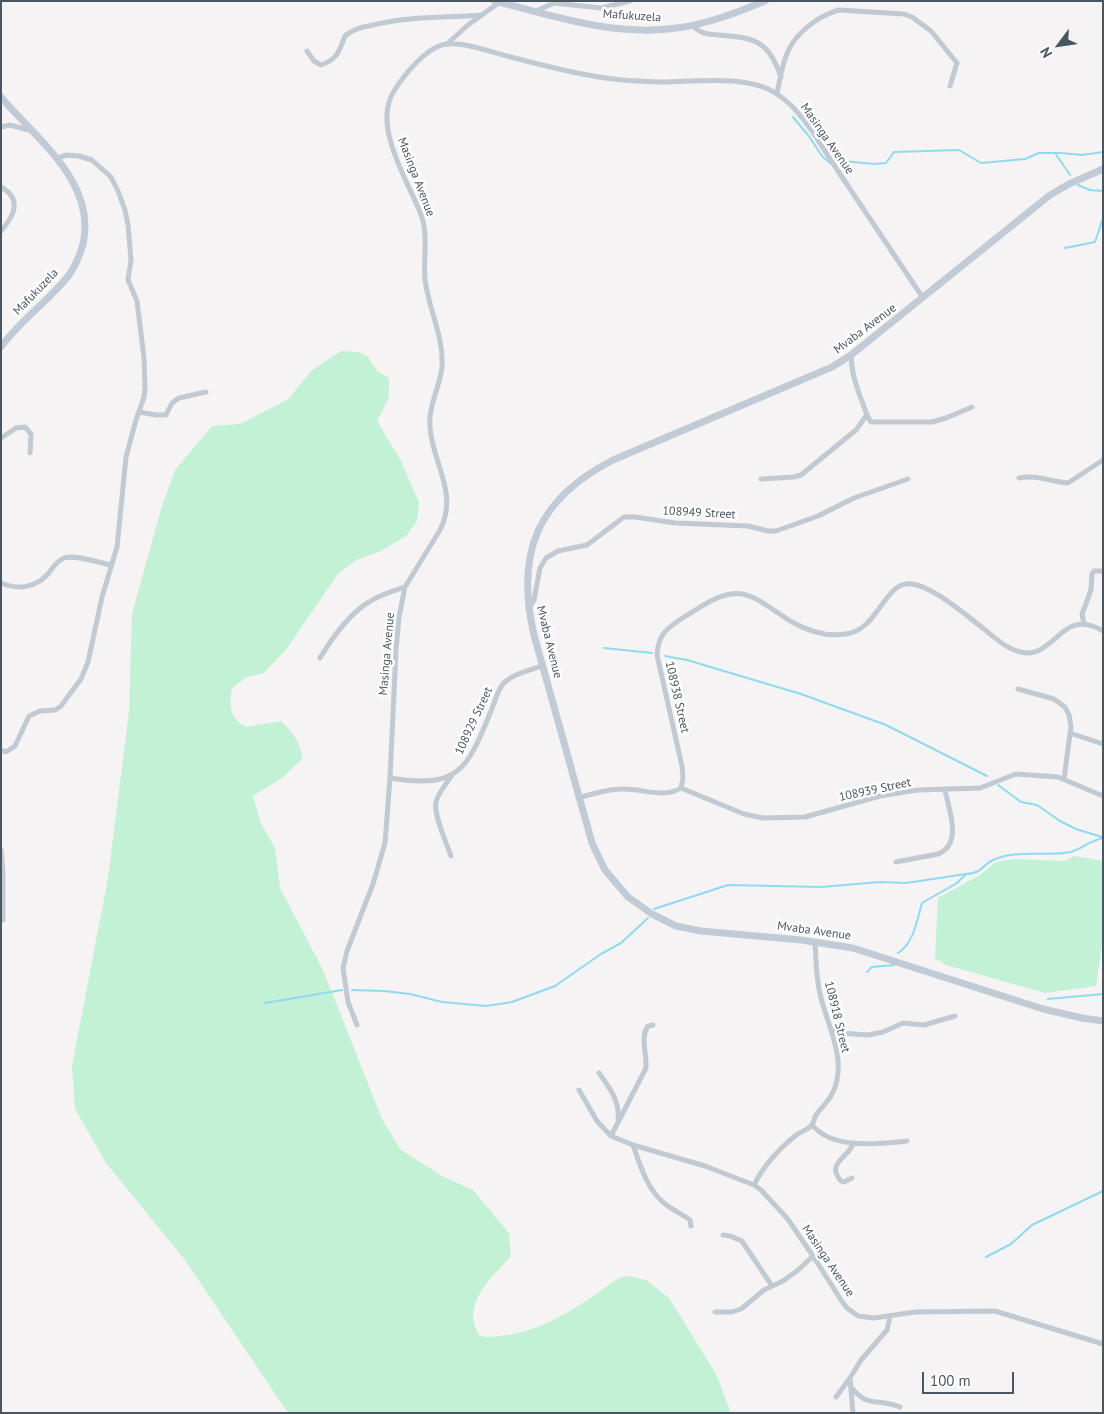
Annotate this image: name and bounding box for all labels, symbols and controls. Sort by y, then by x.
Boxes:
street label: Mafukuzela [602,7,662,25]
north arrow [1034,20,1084,70]
text: N [1036,44,1056,61]
street label: Masinga Avenue [797,101,857,177]
street label: Masinga Avenue [394,136,438,218]
street label: Mafukuzela [10,266,62,318]
street label: Mvaba Avenue [831,301,899,357]
street label: 108949 Street [662,504,736,522]
street label: Mvaba Avenue [533,604,565,680]
street label: Masinga Avenue [376,612,398,696]
street label: 108938 Street [662,660,692,734]
street label: 108929 Street [452,685,496,757]
street label: 108939 Street [838,775,912,805]
street label: Mvaba Avenue [776,919,852,943]
street label: 108918 Street [821,980,853,1054]
street label: Masinga Avenue [799,1222,857,1300]
scale bar [924,1362,1016,1394]
text: 100 m [930,1371,971,1390]

